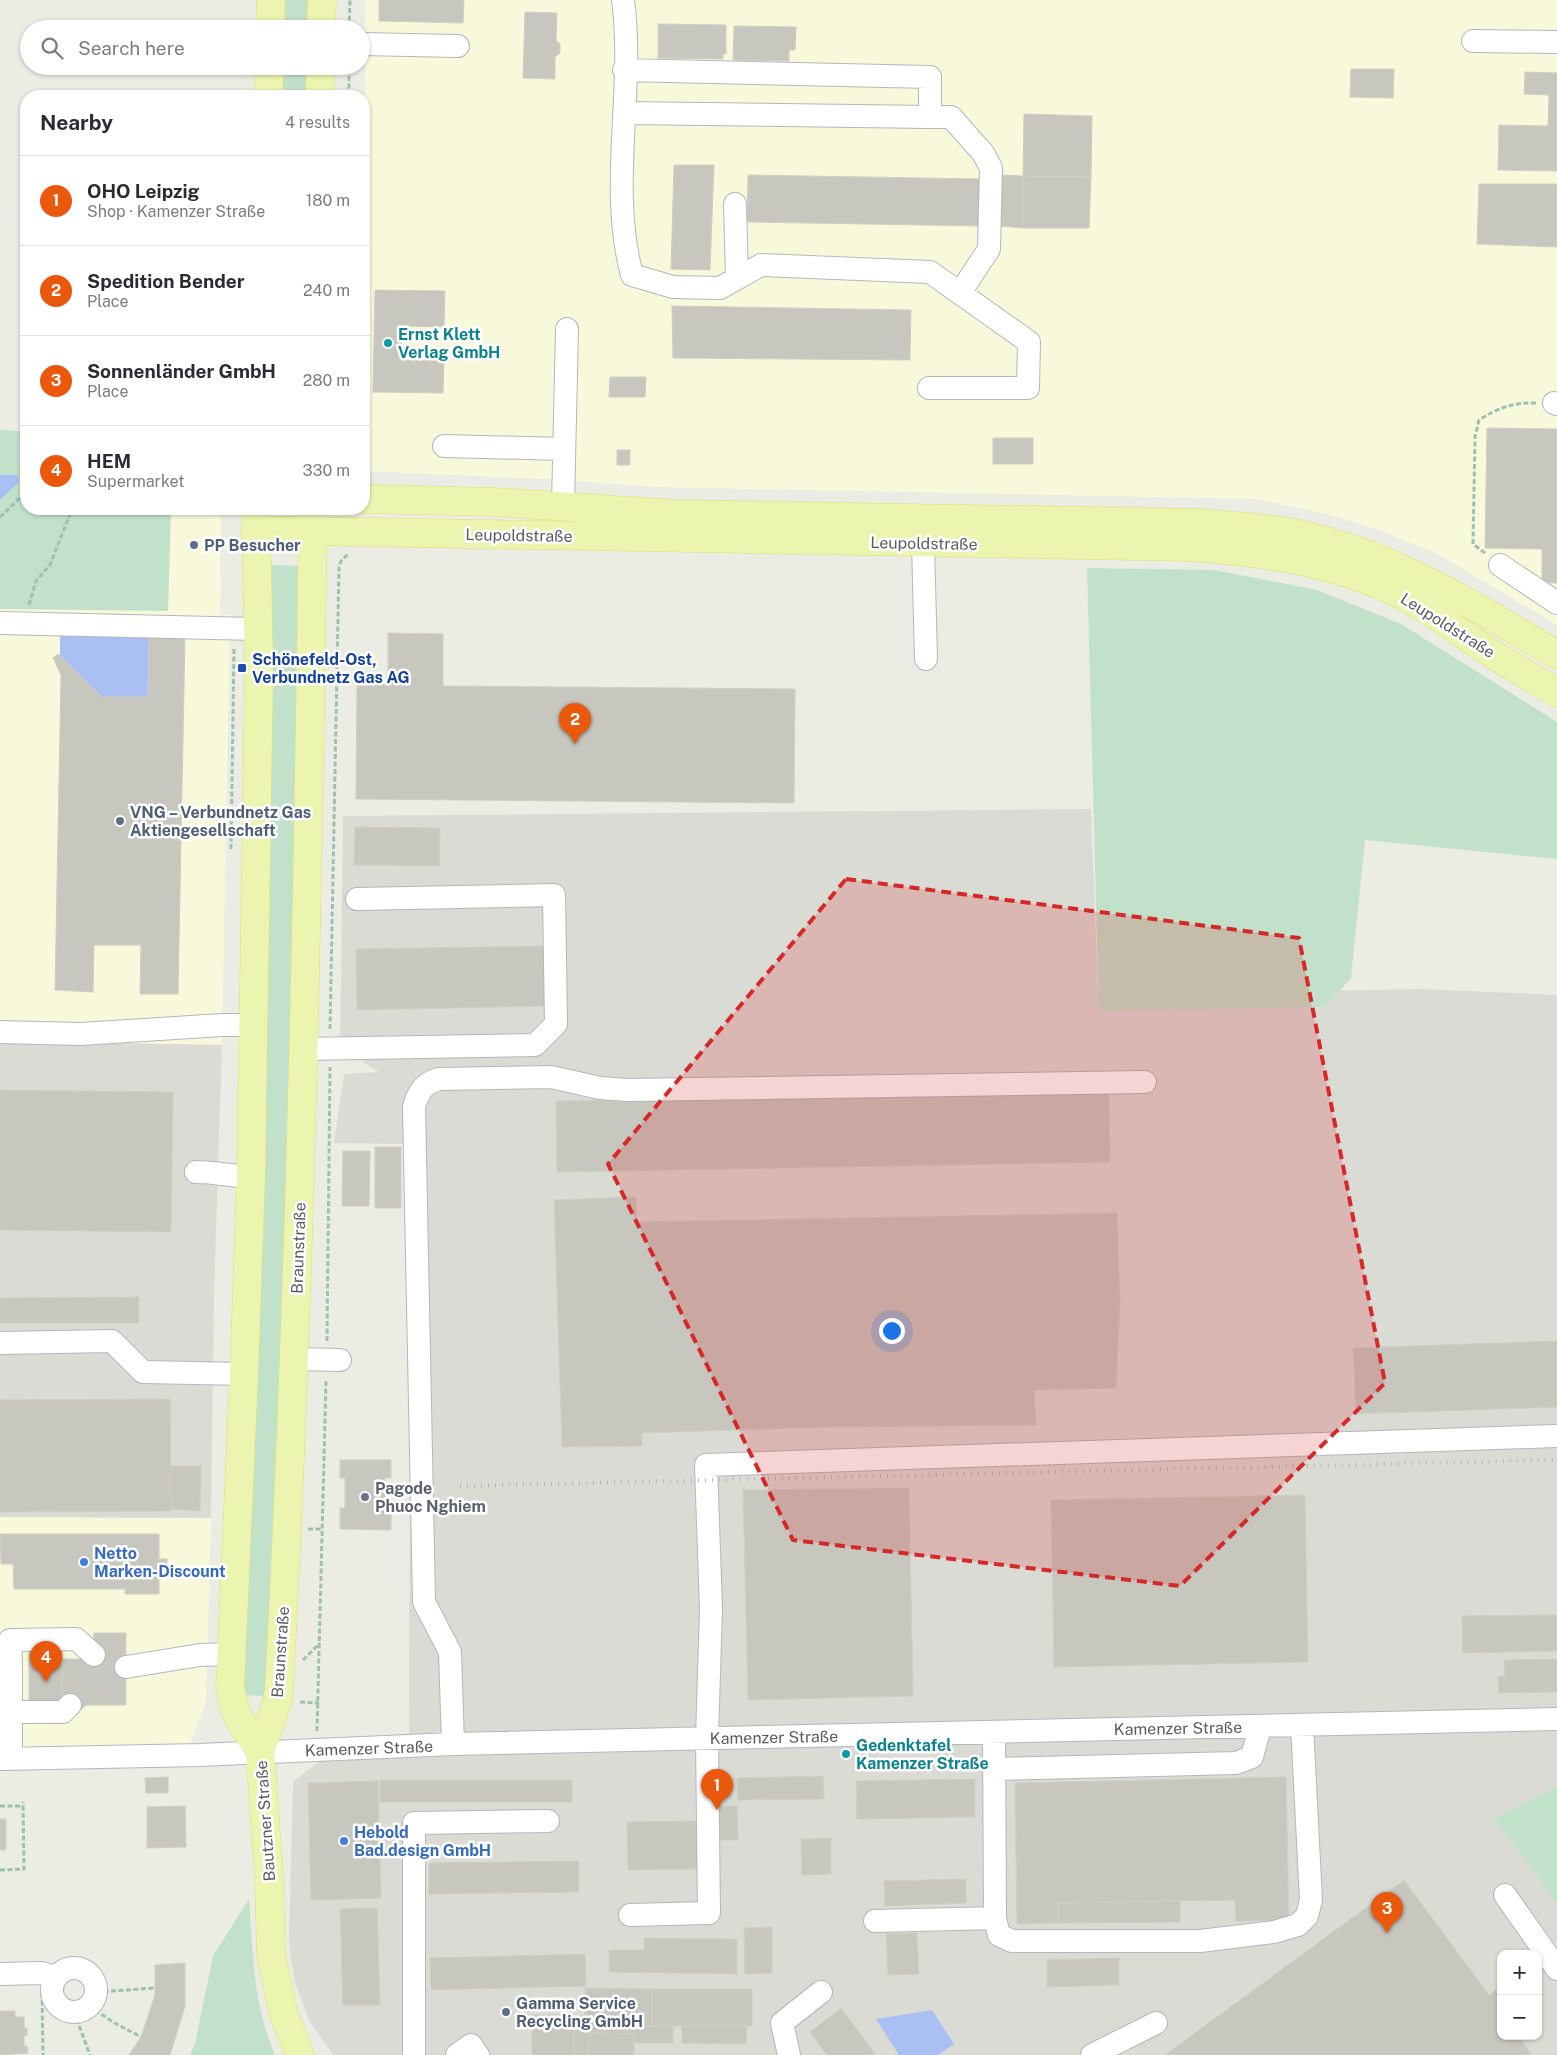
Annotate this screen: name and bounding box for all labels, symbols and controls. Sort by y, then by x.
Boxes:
search box [20,20,370,75]
icon: search [38,34,66,62]
text: Search here [78,37,185,59]
text: Nearby [40,110,113,135]
text: 4 results [285,113,350,132]
text: OHO Leipzig [87,180,199,202]
text: 1 [53,191,59,210]
text: 180 m [306,191,350,210]
text: Shop · Kamenzer Straße [87,202,265,221]
text: Spedition Bender [87,270,245,292]
text: 2 [51,281,61,300]
text: 240 m [303,281,350,300]
text: Place [87,292,129,311]
place label: Ernst Klett Verlag GmbH [398,325,500,362]
marker: Ernst Klett Verlag GmbH [382,337,394,349]
text: Sonnenländer GmbH [87,360,276,382]
text: 3 [51,371,61,390]
text: 280 m [303,371,350,390]
text: Place [87,382,129,401]
text: HEM [87,450,131,472]
text: 4 [51,461,61,480]
text: 330 m [303,461,350,480]
text: Supermarket [87,472,184,491]
street label: Leupoldstraße [465,525,573,546]
street label: Leupoldstraße [870,533,978,554]
place label: PP Besucher [204,536,301,555]
marker: PP Besucher [188,539,200,551]
street label: Leupoldstraße [1397,589,1498,662]
place label: Schönefeld-Ost, Verbundnetz Gas AG [252,650,410,687]
marker: Schönefeld-Ost, Verbundnetz Gas AG [236,662,248,674]
pin: 2 [559,703,591,744]
place label: VNG – Verbundnetz Gas Aktiengesellschaft [130,803,311,840]
marker: VNG – Verbundnetz Gas Aktiengesellschaft [114,815,126,827]
street label: Braunstraße [287,1202,310,1294]
your location [879,1318,905,1344]
place label: Pagode Phuoc Nghiem [375,1479,486,1516]
marker: Pagode Phuoc Nghiem [359,1491,371,1503]
place label: Netto Marken-Discount [94,1544,226,1581]
marker: Netto Marken-Discount [78,1556,90,1568]
street label: Braunstraße [268,1606,293,1698]
pin: 4 [30,1641,62,1682]
street label: Kamenzer Straße [1114,1718,1242,1739]
street label: Kamenzer Straße [710,1727,838,1748]
place label: Gedenktafel Kamenzer Straße [856,1736,989,1773]
street label: Kamenzer Straße [304,1737,434,1760]
marker: Gedenktafel Kamenzer Straße [840,1748,852,1760]
street label: Bautzner Straße [252,1760,279,1882]
pin: 1 [701,1769,733,1810]
place label: Hebold Bad.design GmbH [354,1823,491,1860]
marker: Hebold Bad.design GmbH [338,1835,350,1847]
pin: 3 [1371,1892,1403,1933]
map controls [1497,1950,1542,2040]
button: + [1497,1950,1542,1995]
place label: Gamma Service Recycling GmbH [516,1994,643,2031]
button: − [1497,1995,1542,2040]
marker: Gamma Service Recycling GmbH [500,2006,512,2018]

